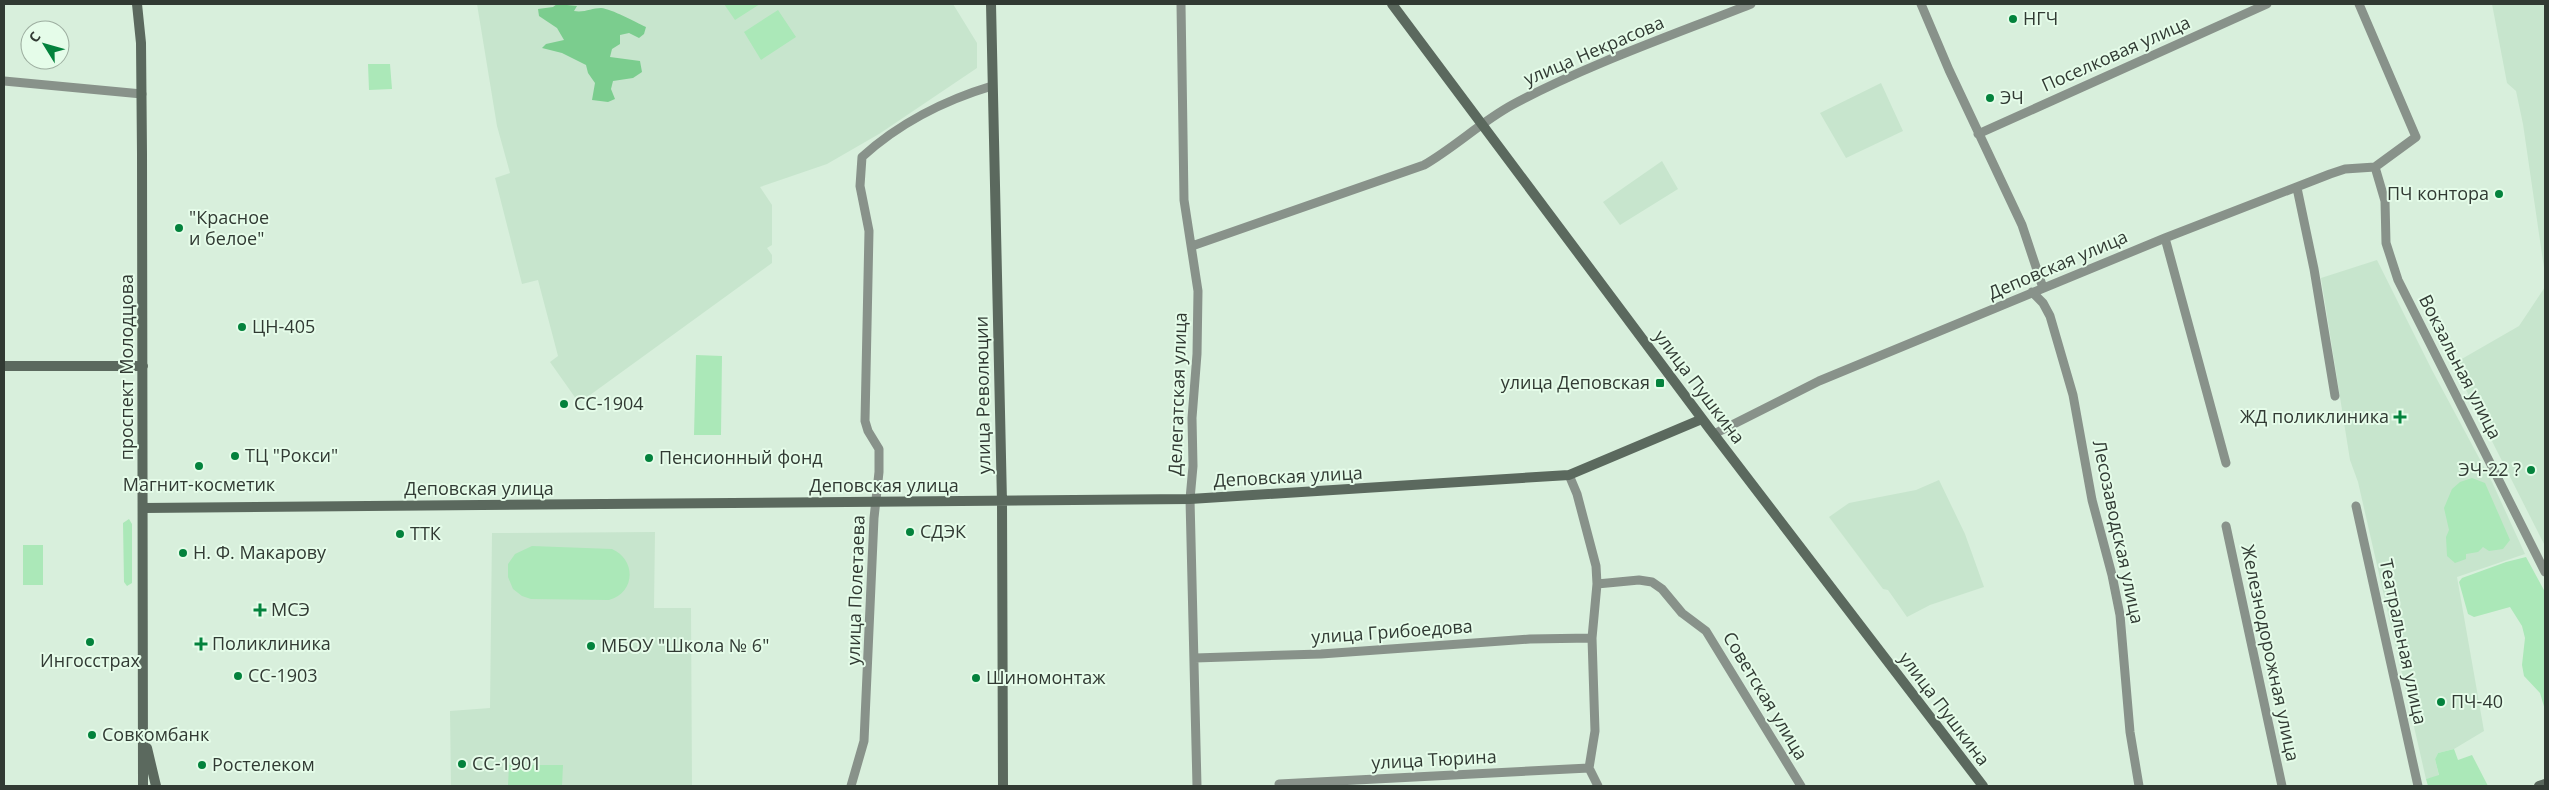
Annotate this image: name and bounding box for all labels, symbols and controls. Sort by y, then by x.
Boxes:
place label: НГЧ [2023,6,2058,30]
street label: улица Некрасова [1520,10,1667,90]
street label: Поселковая улица [2038,10,2194,97]
marker: НГЧ [2007,13,2019,25]
north arrow [20,20,70,70]
text: С [24,28,45,46]
place label: ЭЧ [2000,85,2024,109]
marker: ЭЧ [1984,92,1996,104]
place label: ПЧ контора [2387,181,2489,205]
marker: ПЧ контора [2493,188,2505,200]
place label: "Красное и белое" [189,205,269,250]
marker: "Красное и белое" [173,222,185,234]
street label: Деповская улица [1984,224,2131,304]
street label: проспект Молодцова [114,274,138,460]
street label: Вокзальная улица [2414,290,2508,443]
street label: Делегатская улица [1162,312,1192,476]
place label: ЦН-405 [252,314,315,338]
street label: улица Революции [969,316,995,474]
marker: ЦН-405 [236,321,248,333]
street label: улица Пушкина [1649,324,1751,448]
place label: улица Деповская [1501,370,1650,394]
marker: улица Деповская [1654,377,1666,389]
place label: СС-1904 [574,391,644,415]
marker: СС-1904 [558,398,570,410]
place label: ЖД поликлиника [2240,404,2389,428]
marker: ЖД поликлиника [2393,410,2407,424]
street label: Лесозаводская улица [2088,438,2150,626]
place label: ТЦ "Рокси" [245,443,338,467]
place label: Пенсионный фонд [659,445,823,469]
marker: ТЦ "Рокси" [229,450,241,462]
marker: Пенсионный фонд [643,452,655,464]
place label: ЭЧ-22 ? [2458,457,2521,481]
marker: Магнит-косметик [193,460,205,472]
street label: Деповская улица [1213,460,1363,492]
marker: ЭЧ-22 ? [2525,464,2537,476]
place label: Магнит-косметик [123,472,276,496]
street label: Деповская улица [809,473,959,497]
street label: Деповская улица [404,476,554,500]
street label: улица Полетаева [840,515,870,665]
place label: СДЭК [920,519,966,543]
place label: ТТК [410,521,441,545]
marker: СДЭК [904,526,916,538]
marker: ТТК [394,528,406,540]
place label: Н. Ф. Макарову [193,540,327,564]
street label: Железнодорожная улица [2236,542,2306,763]
marker: Н. Ф. Макарову [177,547,189,559]
street label: Театральная улица [2375,557,2433,727]
place label: МСЭ [271,597,310,621]
marker: МСЭ [253,603,267,617]
street label: улица Грибоедова [1310,613,1473,649]
street label: Советская улица [1718,627,1814,764]
place label: Поликлиника [212,631,331,655]
place label: МБОУ "Школа № 6" [601,633,769,657]
marker: Ингосстрах [84,636,96,648]
marker: Поликлиника [194,637,208,651]
marker: МБОУ "Школа № 6" [585,640,597,652]
street label: улица Пушкина [1894,646,1996,770]
place label: Ингосстрах [40,648,140,672]
place label: СС-1903 [248,663,318,687]
place label: Шиномонтаж [986,665,1106,689]
marker: СС-1903 [232,670,244,682]
marker: Шиномонтаж [970,672,982,684]
place label: ПЧ-40 [2451,689,2503,713]
marker: ПЧ-40 [2435,696,2447,708]
place label: Совкомбанк [102,722,210,746]
marker: Совкомбанк [86,729,98,741]
street label: улица Тюрина [1371,744,1497,774]
place label: СС-1901 [472,751,542,775]
place label: Ростелеком [212,752,315,776]
marker: СС-1901 [456,758,468,770]
marker: Ростелеком [196,759,208,771]

